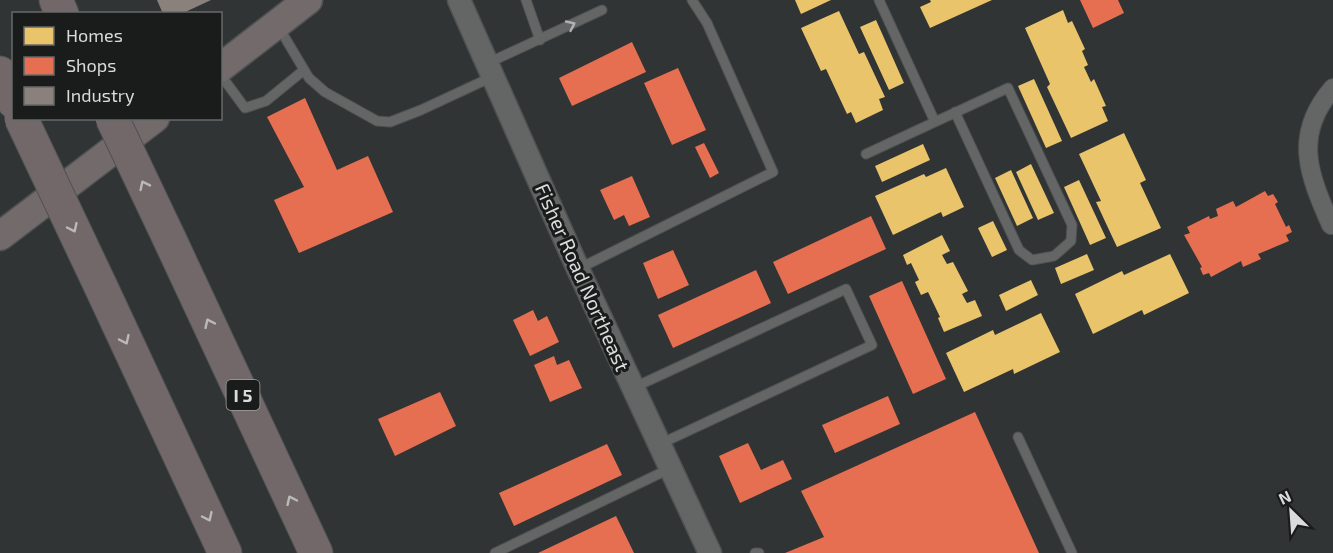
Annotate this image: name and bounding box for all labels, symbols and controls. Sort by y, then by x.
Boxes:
legend [12,12,222,120]
one-way arrow [564,20,575,32]
text: Homes [66,24,123,46]
text: Shops [66,54,116,76]
text: Industry [66,84,135,106]
street label: Fisher Road Northeast [531,179,635,375]
one-way arrow [140,181,152,192]
one-way arrow [66,222,78,233]
one-way arrow [204,319,216,330]
one-way arrow [118,334,130,345]
road number: I 5 [226,380,260,410]
north arrow [1261,481,1321,541]
text: N [1275,486,1294,508]
one-way arrow [287,495,299,506]
one-way arrow [201,511,213,522]

